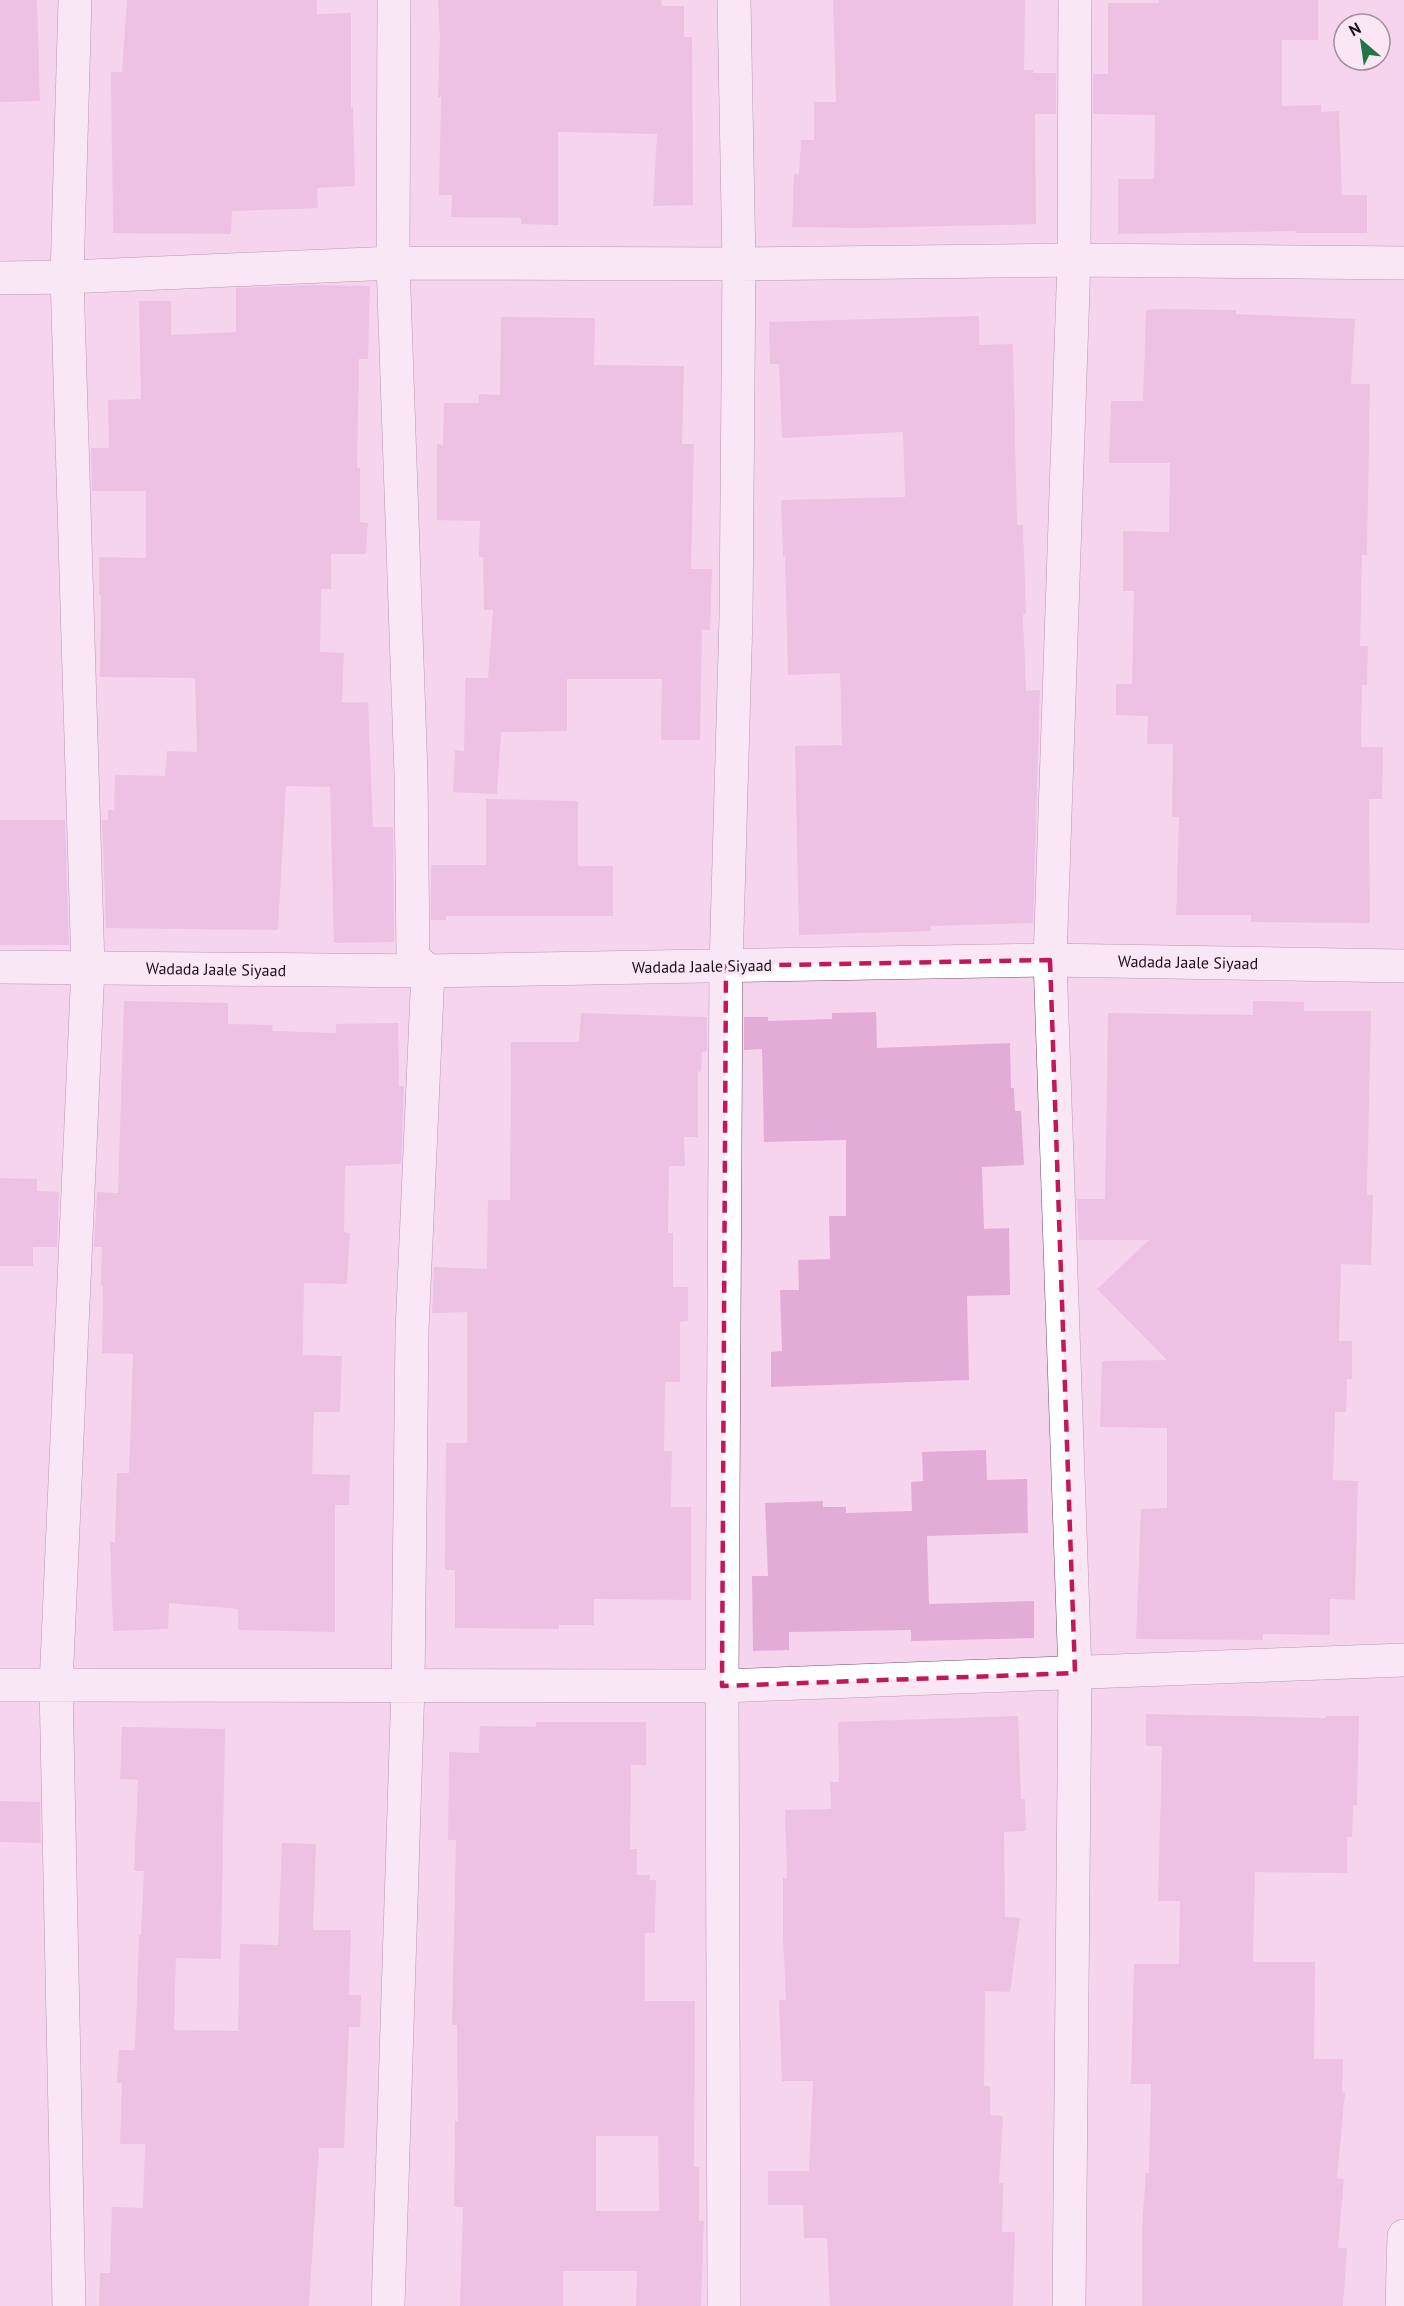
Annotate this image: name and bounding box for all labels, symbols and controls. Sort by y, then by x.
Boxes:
north arrow [1332,12,1392,72]
text: N [1345,18,1364,40]
street label: Wadada Jaale Siyaad [1118,951,1258,973]
street label: Wadada Jaale Siyaad [632,955,772,977]
street label: Wadada Jaale Siyaad [146,958,286,980]

